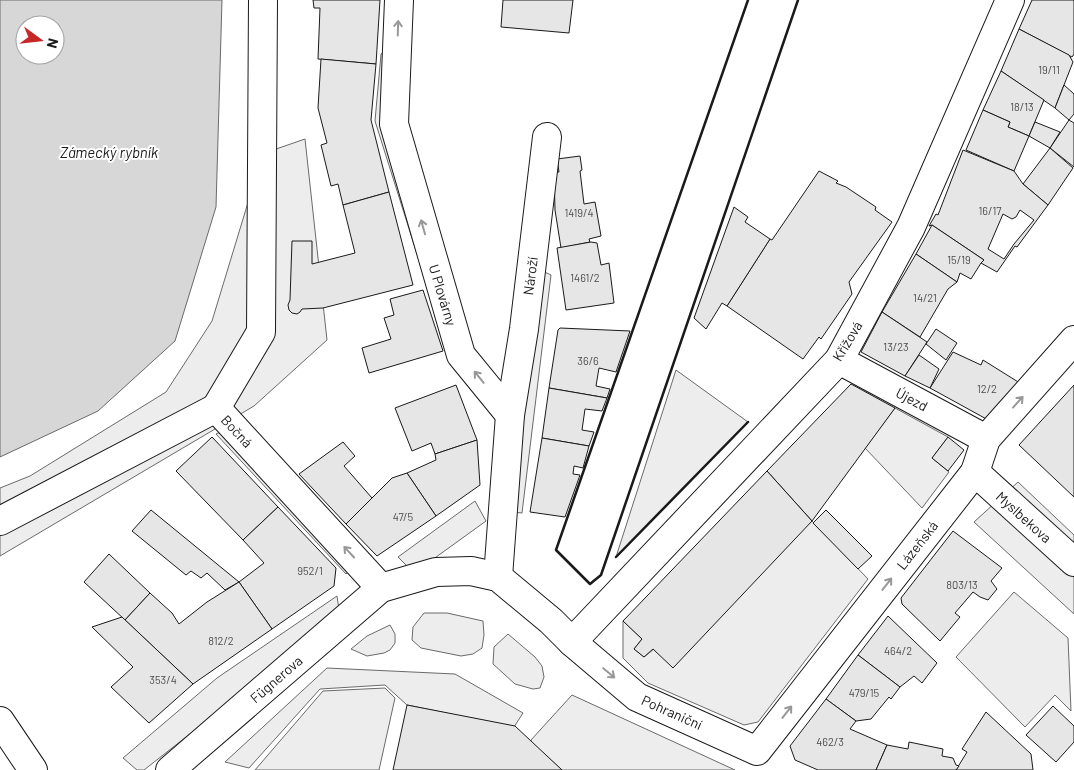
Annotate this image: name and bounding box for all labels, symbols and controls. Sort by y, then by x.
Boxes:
north arrow [15,15,65,65]
one-way arrow [393,20,402,36]
text: N [44,37,62,50]
house number: 19/11 [1038,63,1060,76]
house number: 18/13 [1010,100,1034,113]
water label: Zámecký rybník [60,143,159,161]
house number: 16/17 [979,204,1001,217]
house number: 1419/4 [565,206,593,219]
one-way arrow [418,219,427,235]
house number: 15/19 [947,253,971,266]
street label: Nároží [519,256,541,296]
street label: U Plovárny [426,262,461,328]
house number: 1461/2 [570,271,600,284]
house number: 14/21 [913,291,937,304]
street label: Křížová [828,318,866,364]
house number: 13/23 [883,340,909,353]
house number: 36/6 [577,354,599,367]
one-way arrow [473,371,484,384]
house number: 12/2 [977,382,997,395]
street label: Újezd [893,384,931,414]
one-way arrow [1012,396,1024,409]
street label: Bočná [218,411,256,451]
street label: Myslbekova [993,488,1055,546]
house number: 47/5 [393,510,414,523]
street label: Lázeňská [893,517,941,573]
one-way arrow [343,546,354,559]
house number: 952/1 [297,564,323,577]
one-way arrow [881,578,892,591]
house number: 803/13 [946,578,978,591]
house number: 812/2 [208,634,234,647]
house number: 464/2 [884,644,912,657]
street label: Fügnerova [246,652,306,706]
one-way arrow [602,667,615,678]
house number: 353/4 [149,673,177,686]
house number: 479/15 [849,686,880,699]
street label: Pohraniční [639,691,705,733]
one-way arrow [782,705,792,719]
house number: 462/3 [816,735,844,748]

